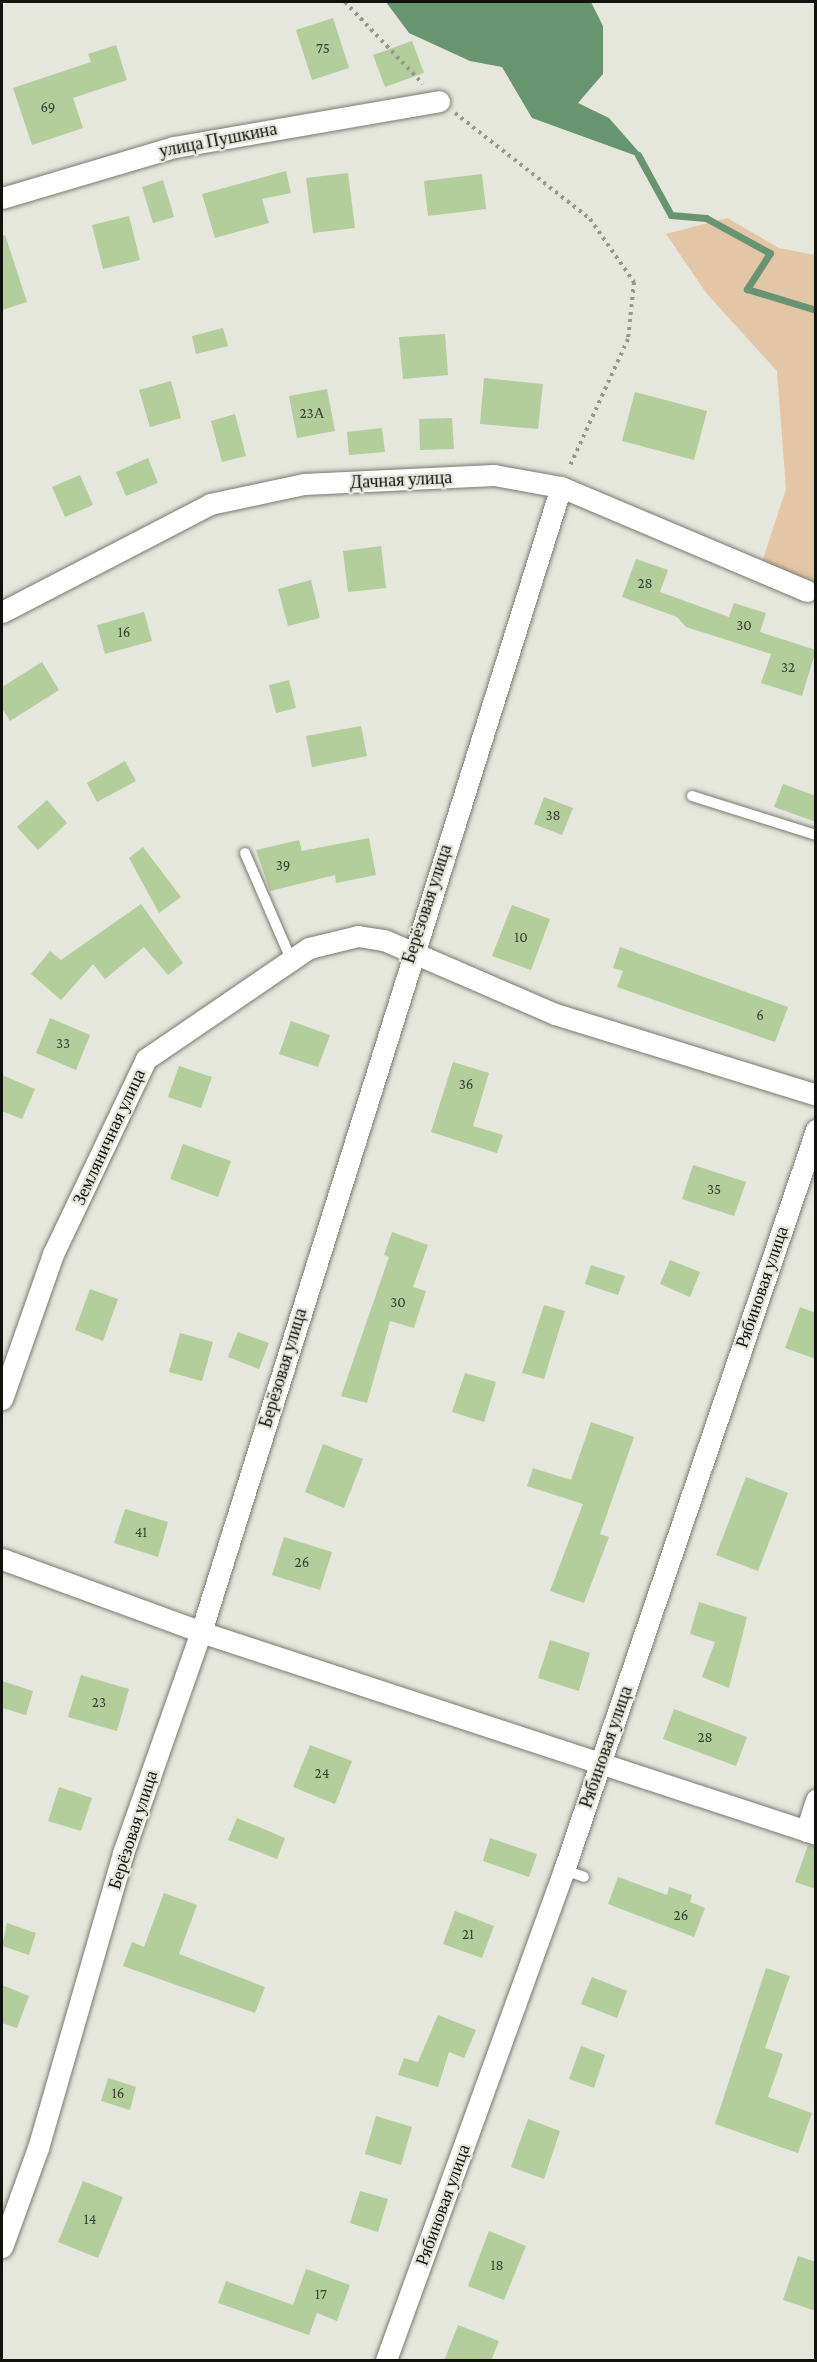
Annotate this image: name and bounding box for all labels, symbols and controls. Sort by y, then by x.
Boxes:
house number: 75 [316,40,330,58]
house number: 69 [41,99,55,117]
street label: улица Пушкина [157,118,279,162]
house number: 23А [299,405,325,423]
street label: Дачная улица [349,467,453,493]
house number: 28 [637,575,653,593]
house number: 30 [736,617,752,635]
house number: 16 [118,624,130,642]
house number: 32 [781,659,795,677]
house number: 38 [545,807,561,825]
street label: Берёзовая улица [398,842,456,966]
house number: 39 [276,857,290,875]
house number: 10 [514,929,528,947]
house number: 6 [756,1007,764,1025]
house number: 33 [56,1035,70,1053]
street label: Земляничная улица [68,1066,150,1208]
house number: 36 [459,1076,473,1094]
house number: 35 [707,1181,721,1199]
street label: Рябиновая улица [731,1223,793,1351]
house number: 30 [390,1294,406,1312]
street label: Берёзовая улица [255,1306,311,1430]
house number: 41 [135,1524,147,1542]
house number: 26 [295,1554,309,1572]
street label: Рябиновая улица [575,1683,637,1811]
house number: 23 [92,1694,106,1712]
house number: 28 [697,1729,713,1747]
house number: 24 [315,1765,329,1783]
street label: Берёзовая улица [104,1768,162,1892]
house number: 26 [674,1907,688,1925]
house number: 21 [462,1926,474,1944]
house number: 16 [112,2085,124,2103]
street label: Рябиновая улица [411,2141,475,2269]
house number: 14 [84,2211,96,2229]
house number: 18 [490,2257,504,2275]
house number: 17 [315,2286,327,2304]

